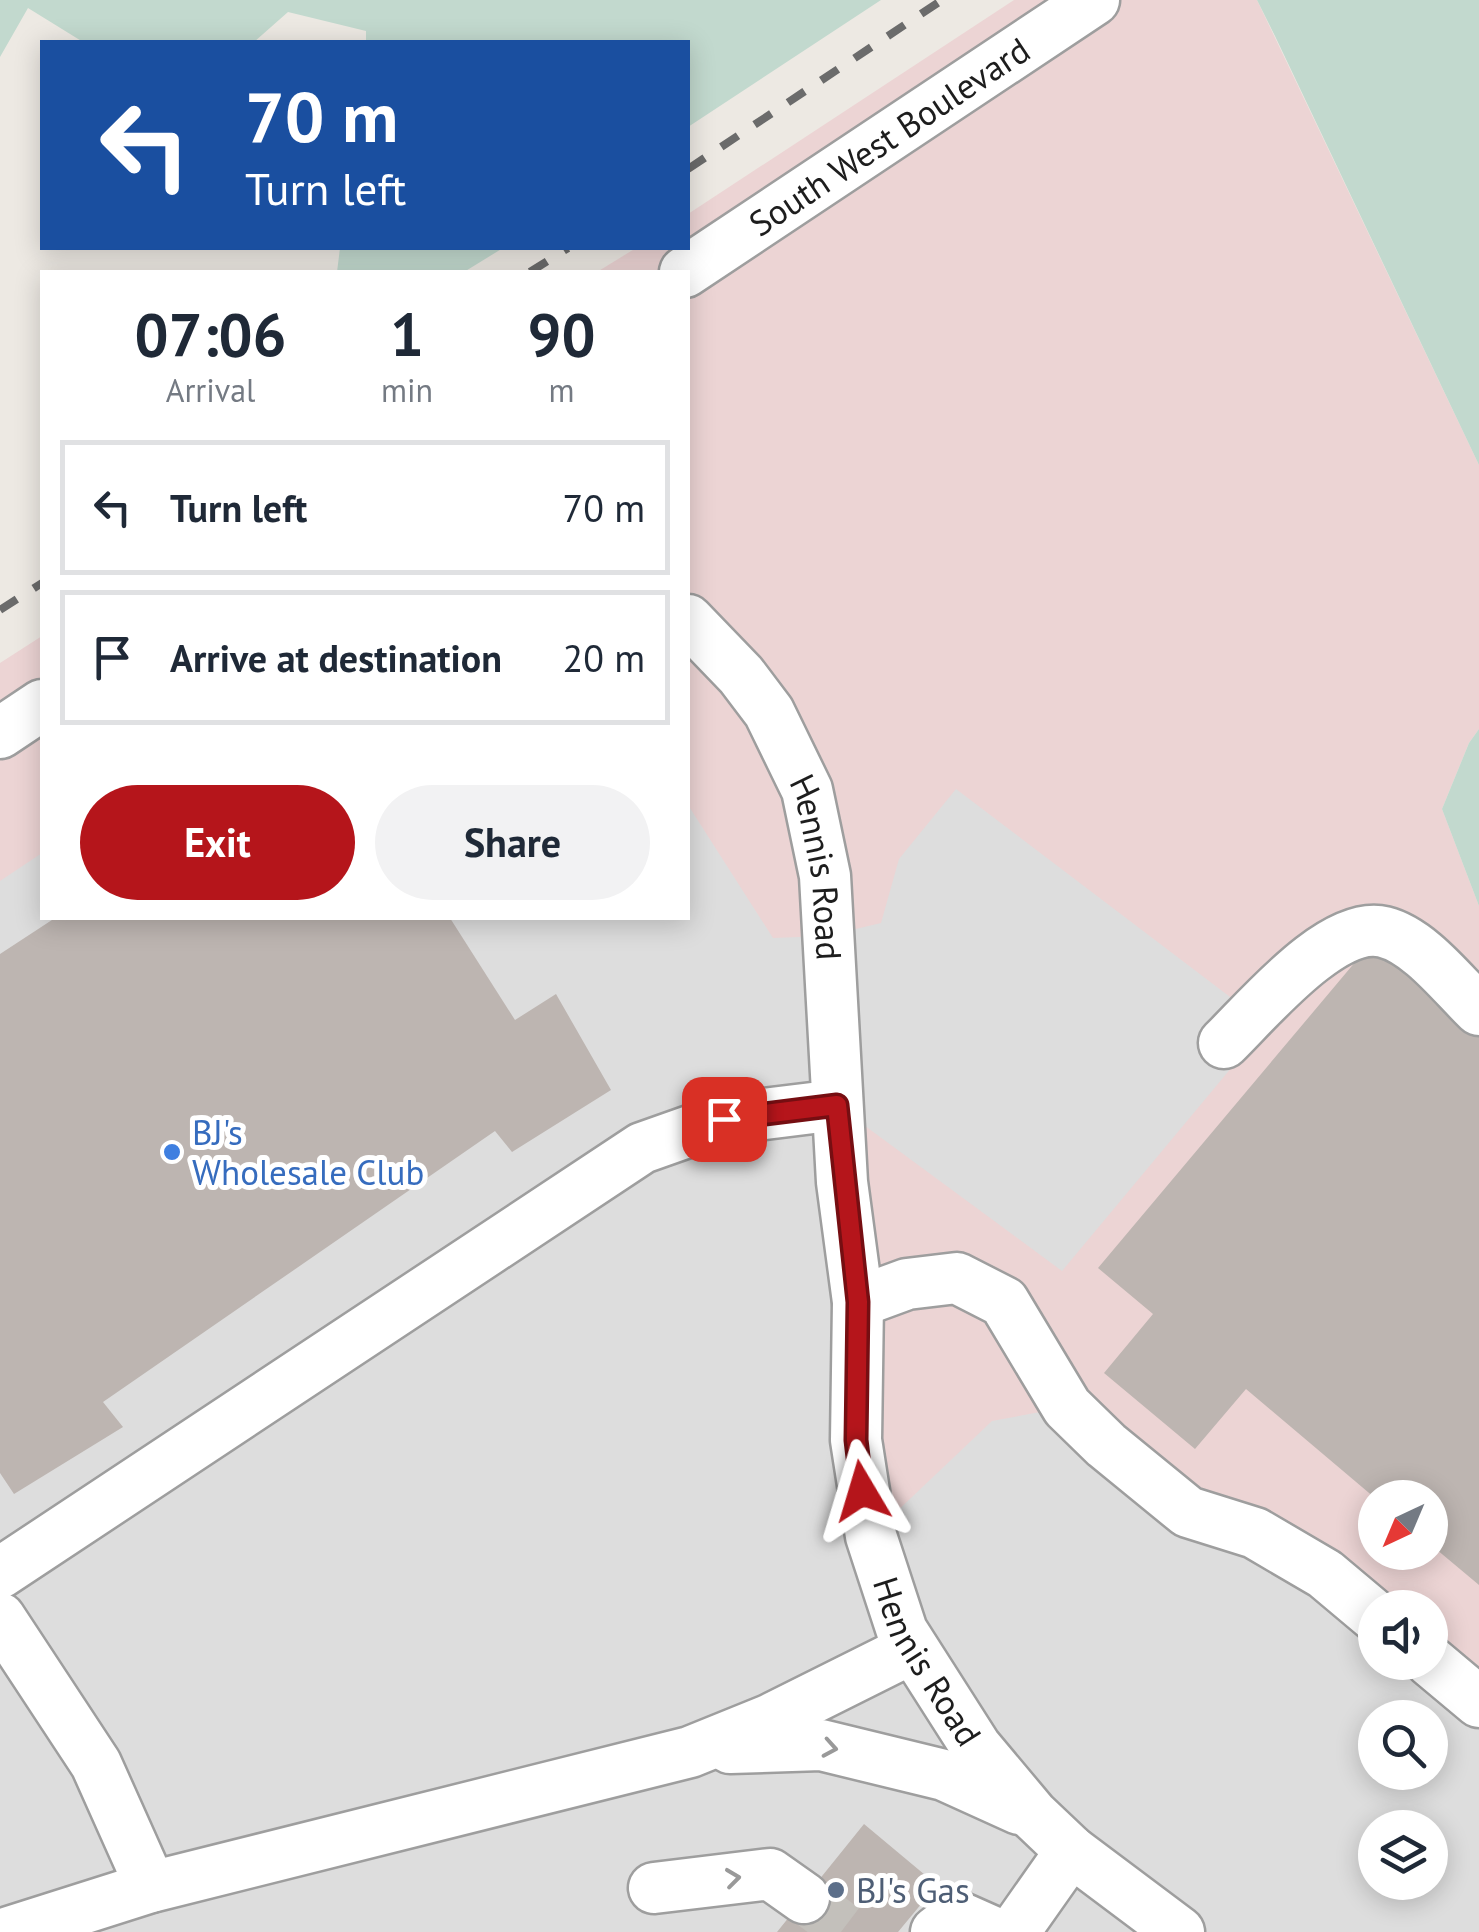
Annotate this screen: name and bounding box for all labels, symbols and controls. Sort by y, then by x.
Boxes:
street label: South West Boulevard [740,26,1038,246]
text: 70 m [245,71,398,161]
icon: left [80,80,210,210]
text: Turn left [245,159,406,217]
text: 07:06 [134,295,287,373]
text: 1 [390,295,424,373]
text: 90 [528,295,596,373]
text: Arrival [166,369,255,411]
text: min [381,369,433,411]
text: m [549,369,575,411]
icon: left [85,480,140,535]
text: Turn left [170,483,307,532]
text: 70 m [563,483,645,532]
icon: arrive [85,630,140,685]
text: Arrive at destination [170,633,502,682]
text: 20 m [563,633,645,682]
street label: Hennis Road [780,766,853,961]
button: Exit [80,785,355,900]
button: Share [375,785,650,900]
pin [682,1077,767,1162]
icon: arrive [697,1092,752,1147]
place label: BJ's Wholesale Club [192,1109,424,1195]
marker: BJ's Wholesale Club [161,1141,183,1163]
position arrow [810,1439,914,1543]
north arrow [1358,1480,1448,1570]
map controls [1358,1480,1448,1900]
street label: Hennis Road [863,1571,992,1754]
button: sound [1358,1590,1448,1680]
button: search [1358,1700,1448,1790]
one-way arrow [822,1737,838,1758]
button: layers [1358,1810,1448,1900]
place label: BJ's Gas [856,1867,970,1913]
one-way arrow [725,1868,741,1889]
marker: BJ's Gas [825,1879,847,1901]

